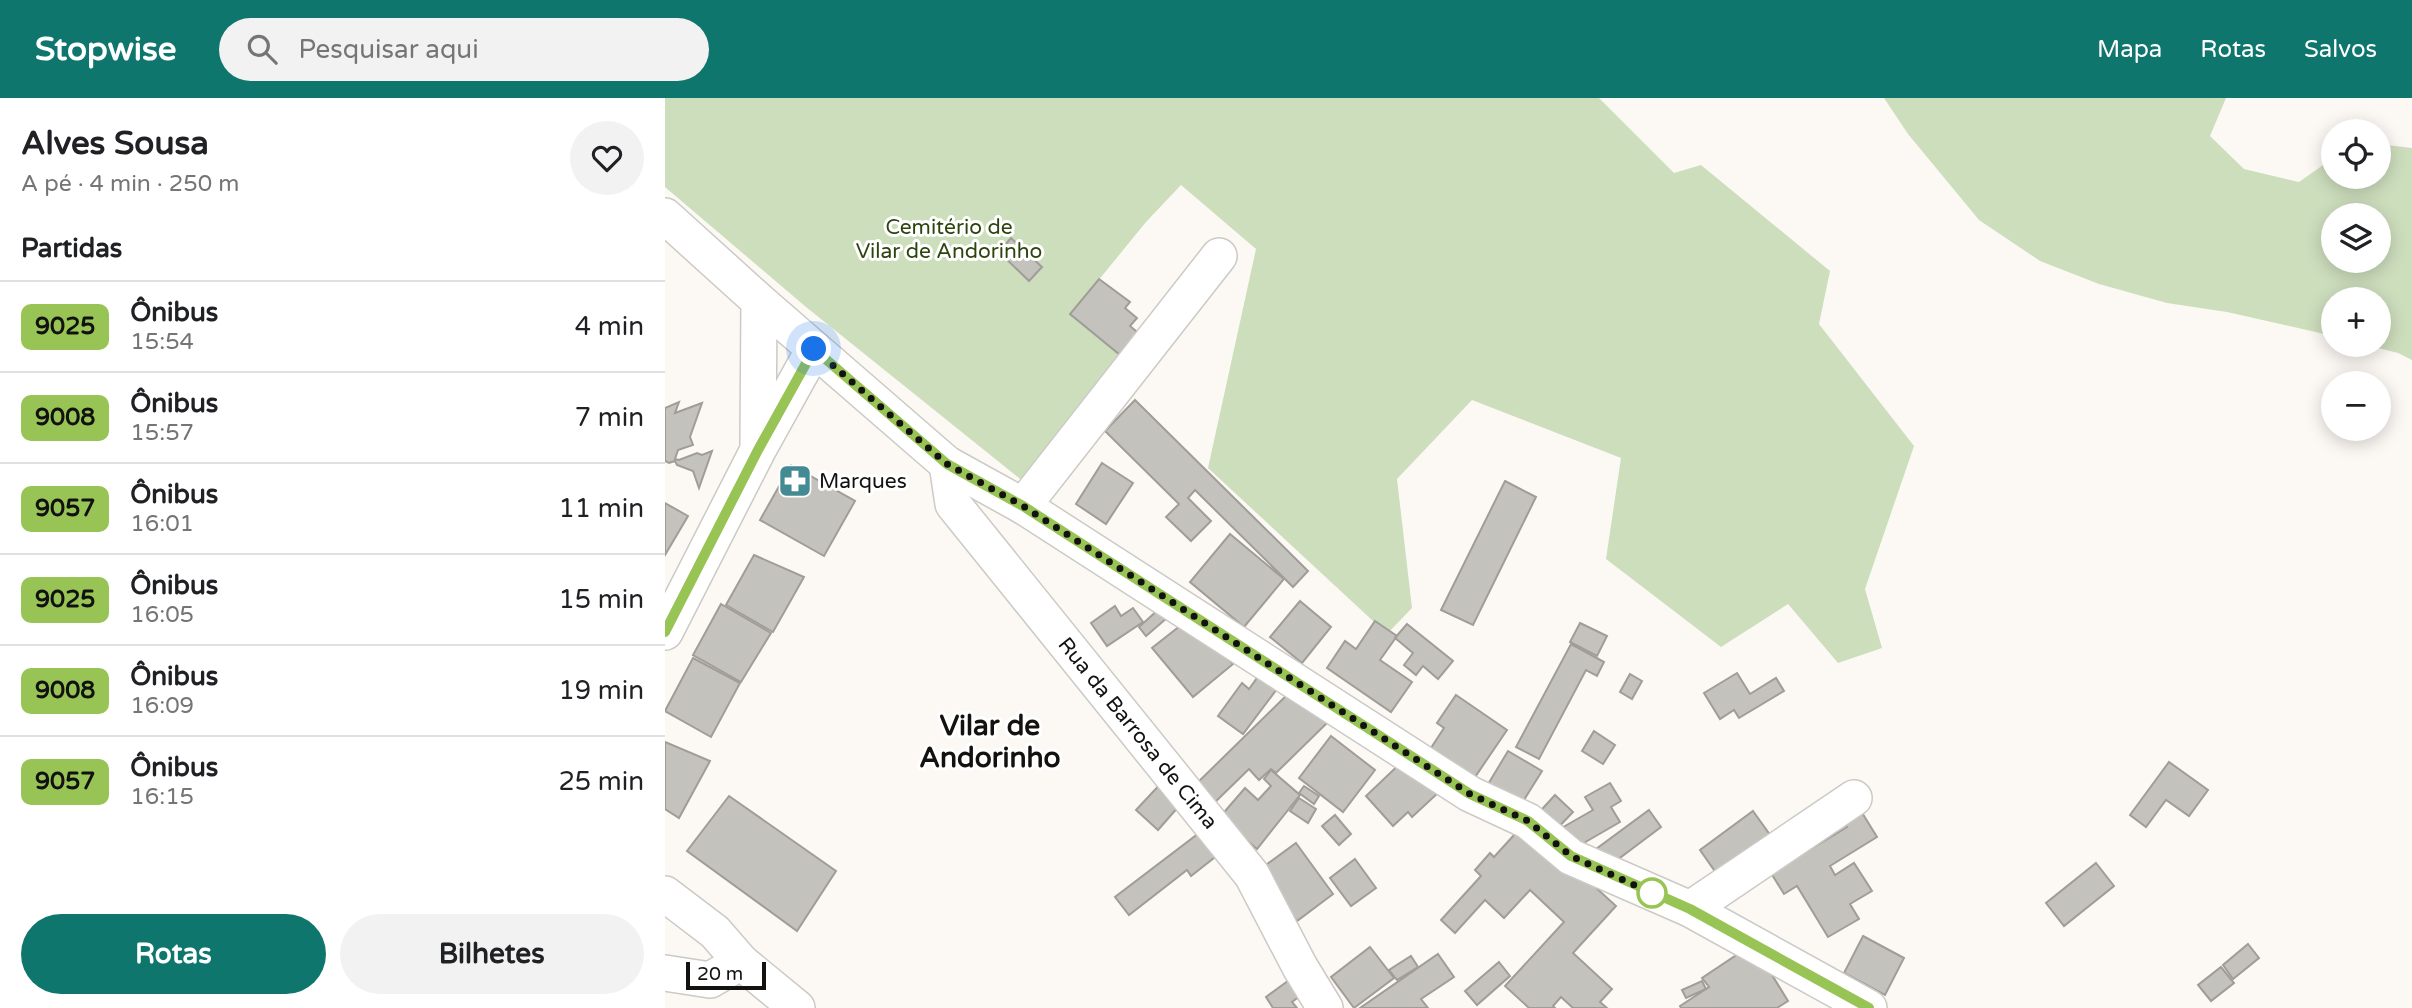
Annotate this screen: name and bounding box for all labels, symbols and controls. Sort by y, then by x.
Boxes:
search box [219,18,709,81]
text: Stopwise [35,30,177,69]
icon: search [243,30,281,68]
text: Pesquisar aqui [299,34,479,65]
text: Mapa [2097,35,2162,64]
text: Rotas [2200,35,2266,64]
text: Salvos [2304,35,2377,64]
map controls [2321,119,2391,441]
button: locate [2321,119,2391,189]
button: heart [570,121,644,195]
text: Alves Sousa [21,124,209,163]
text: A pé · 4 min · 250 m [21,170,239,198]
button: layers [2321,203,2391,273]
park label: Cemitério de Vilar de Andorinho [856,215,1042,264]
text: Partidas [21,233,122,264]
button: + [2321,287,2391,357]
text: Ônibus [130,297,218,328]
text: 4 min [575,311,644,342]
text: 9025 [35,312,95,341]
text: 15:54 [130,328,194,356]
your location [796,331,831,366]
button: − [2321,371,2391,441]
text: Ônibus [130,388,218,419]
text: 7 min [575,402,644,433]
text: 9008 [35,403,95,432]
text: 15:57 [130,419,194,447]
pharmacy icon: Marques [776,462,814,500]
place label: Marques [819,469,907,494]
text: Ônibus [130,479,218,510]
text: 11 min [558,493,644,524]
text: 9057 [35,494,95,523]
text: 16:01 [130,510,194,538]
text: Ônibus [130,570,218,601]
text: 15 min [558,584,644,615]
text: 9025 [35,585,95,614]
text: 16:05 [130,601,194,629]
street label: Rua da Barrosa de Cima [1053,632,1223,834]
text: Ônibus [130,661,218,692]
text: 19 min [558,675,644,706]
text: 9008 [35,676,95,705]
text: 16:09 [130,692,194,720]
district label: Vilar de Andorinho [919,709,1061,775]
text: Ônibus [130,752,218,783]
text: 25 min [558,766,644,797]
text: 9057 [35,767,95,796]
text: 16:15 [130,783,194,811]
unlabelled marker [1637,878,1667,908]
button: Rotas [21,914,326,994]
button: Bilhetes [340,914,644,994]
scale bar [686,959,767,991]
text: 20 m [697,963,743,985]

